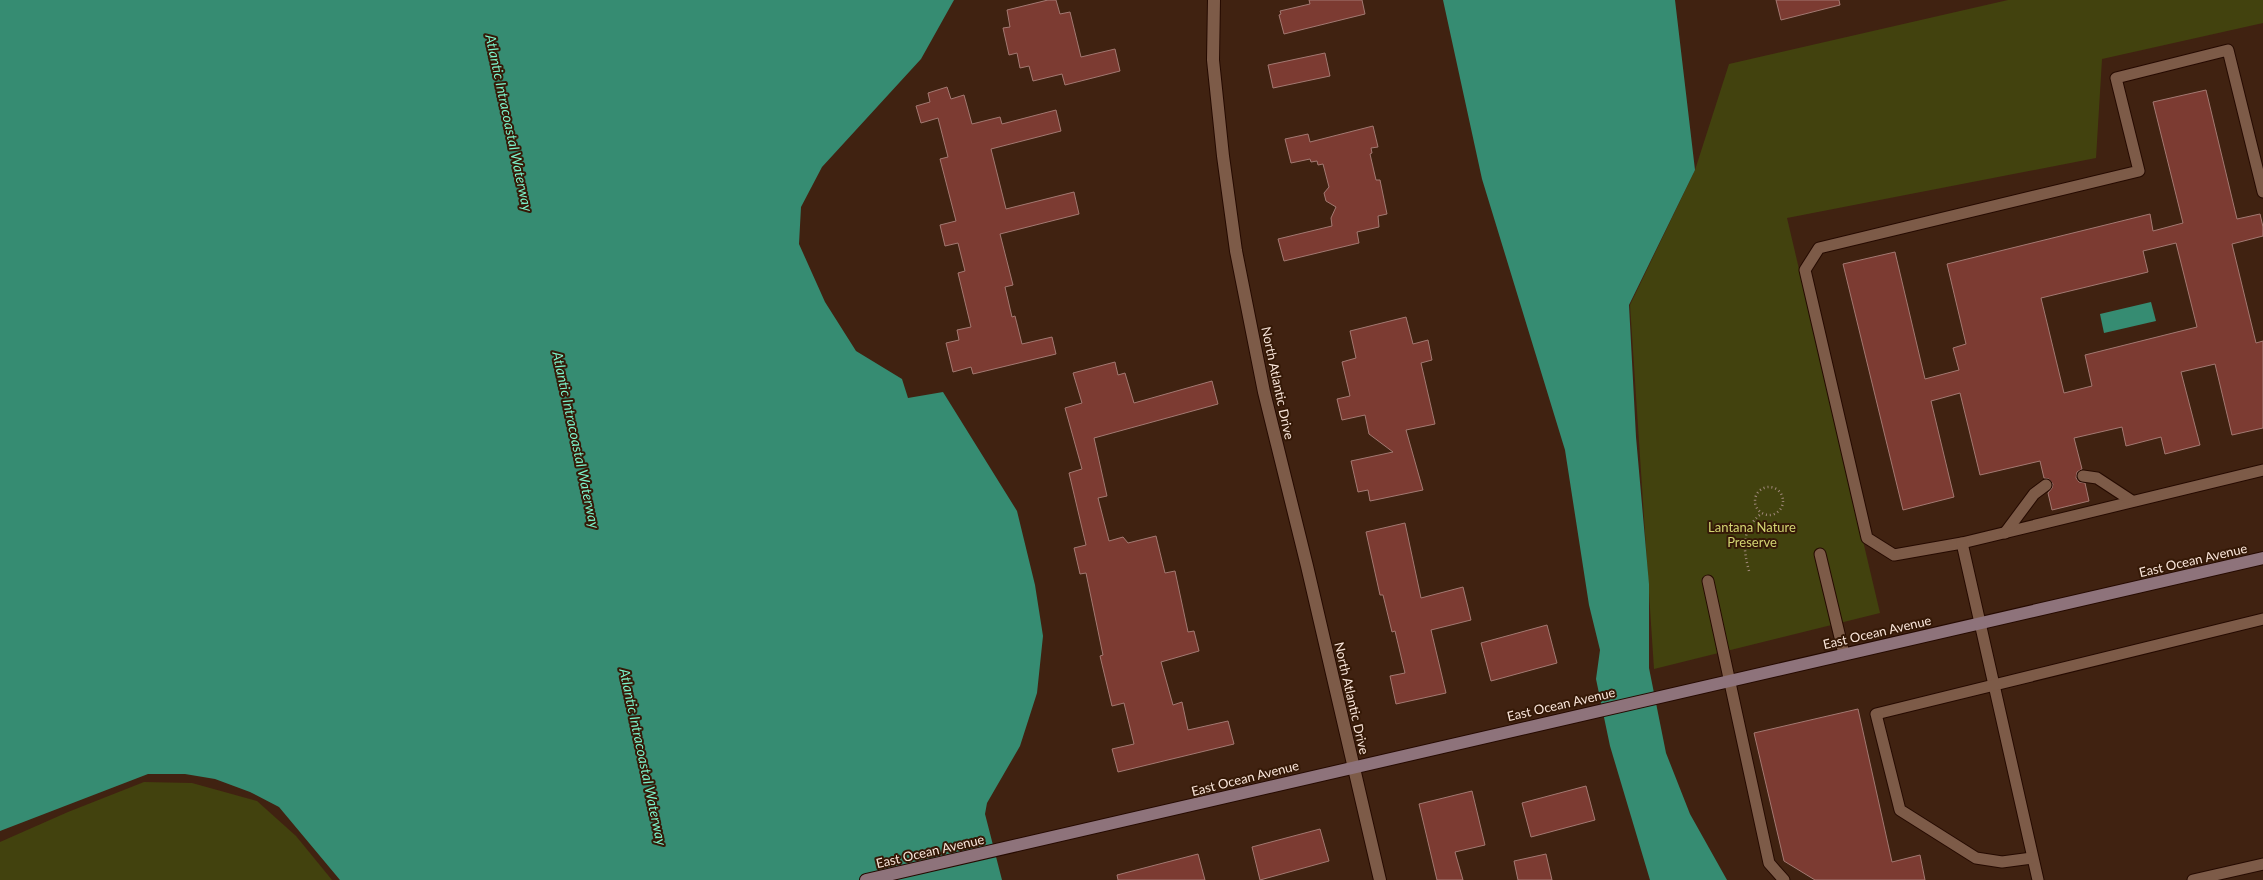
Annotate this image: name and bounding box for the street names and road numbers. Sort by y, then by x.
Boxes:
street label: North Atlantic Drive [1258,325,1298,441]
street label: East Ocean Avenue [2137,540,2249,580]
street label: East Ocean Avenue [1821,612,1933,652]
street label: North Atlantic Drive [1331,640,1373,756]
street label: East Ocean Avenue [1505,684,1617,724]
street label: East Ocean Avenue [1189,757,1301,799]
street label: East Ocean Avenue [874,831,986,871]

